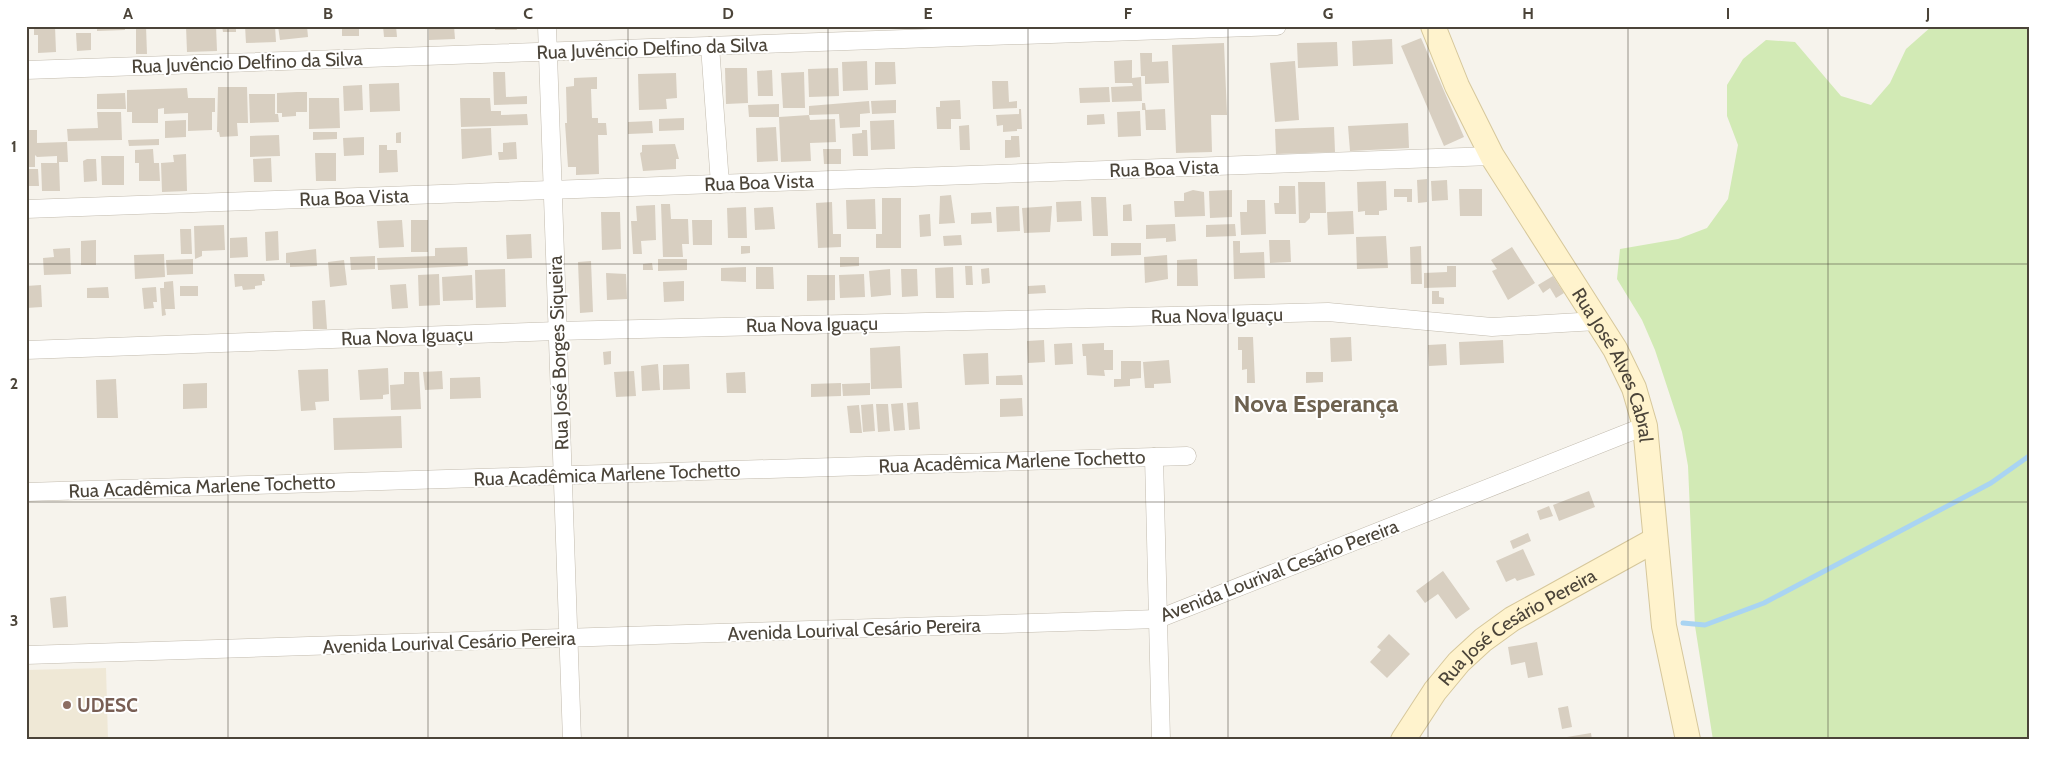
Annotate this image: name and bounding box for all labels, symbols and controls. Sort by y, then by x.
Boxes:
text: A [123,4,133,23]
text: B [323,4,333,23]
text: C [523,4,533,23]
text: D [722,4,734,23]
text: E [923,4,933,23]
text: F [1124,4,1133,23]
text: G [1323,4,1333,23]
text: H [1522,4,1534,23]
text: I [1726,4,1730,23]
text: J [1925,4,1930,23]
street label: Rua Juvêncio Delfino da Silva [536,33,768,64]
street label: Rua Juvêncio Delfino da Silva [131,47,363,78]
text: 1 [11,137,17,156]
street label: Rua Boa Vista [1109,155,1219,182]
street label: Rua Boa Vista [704,169,814,196]
street label: Rua Boa Vista [299,184,409,211]
street label: Rua José Borges Siqueira [544,255,573,451]
street label: Rua José Alves Cabral [1567,284,1658,444]
street label: Rua Nova Iguaçu [1151,303,1283,328]
street label: Rua Nova Iguaçu [746,312,878,337]
street label: Rua Nova Iguaçu [341,323,474,350]
text: 2 [10,374,18,393]
district label: Nova Esperança [1234,389,1399,418]
street label: Rua Acadêmica Marlene Tochetto [878,445,1146,478]
street label: Rua Acadêmica Marlene Tochetto [473,458,741,491]
street label: Rua Acadêmica Marlene Tochetto [68,470,336,503]
street label: Avenida Lourival Cesário Pereira [1157,514,1401,627]
street label: Rua José Cesário Pereira [1433,564,1600,690]
text: 3 [10,611,18,630]
street label: Avenida Lourival Cesário Pereira [727,614,981,645]
street label: Avenida Lourival Cesário Pereira [322,627,576,658]
place label: UDESC [77,694,138,717]
marker: UDESC [61,699,73,711]

